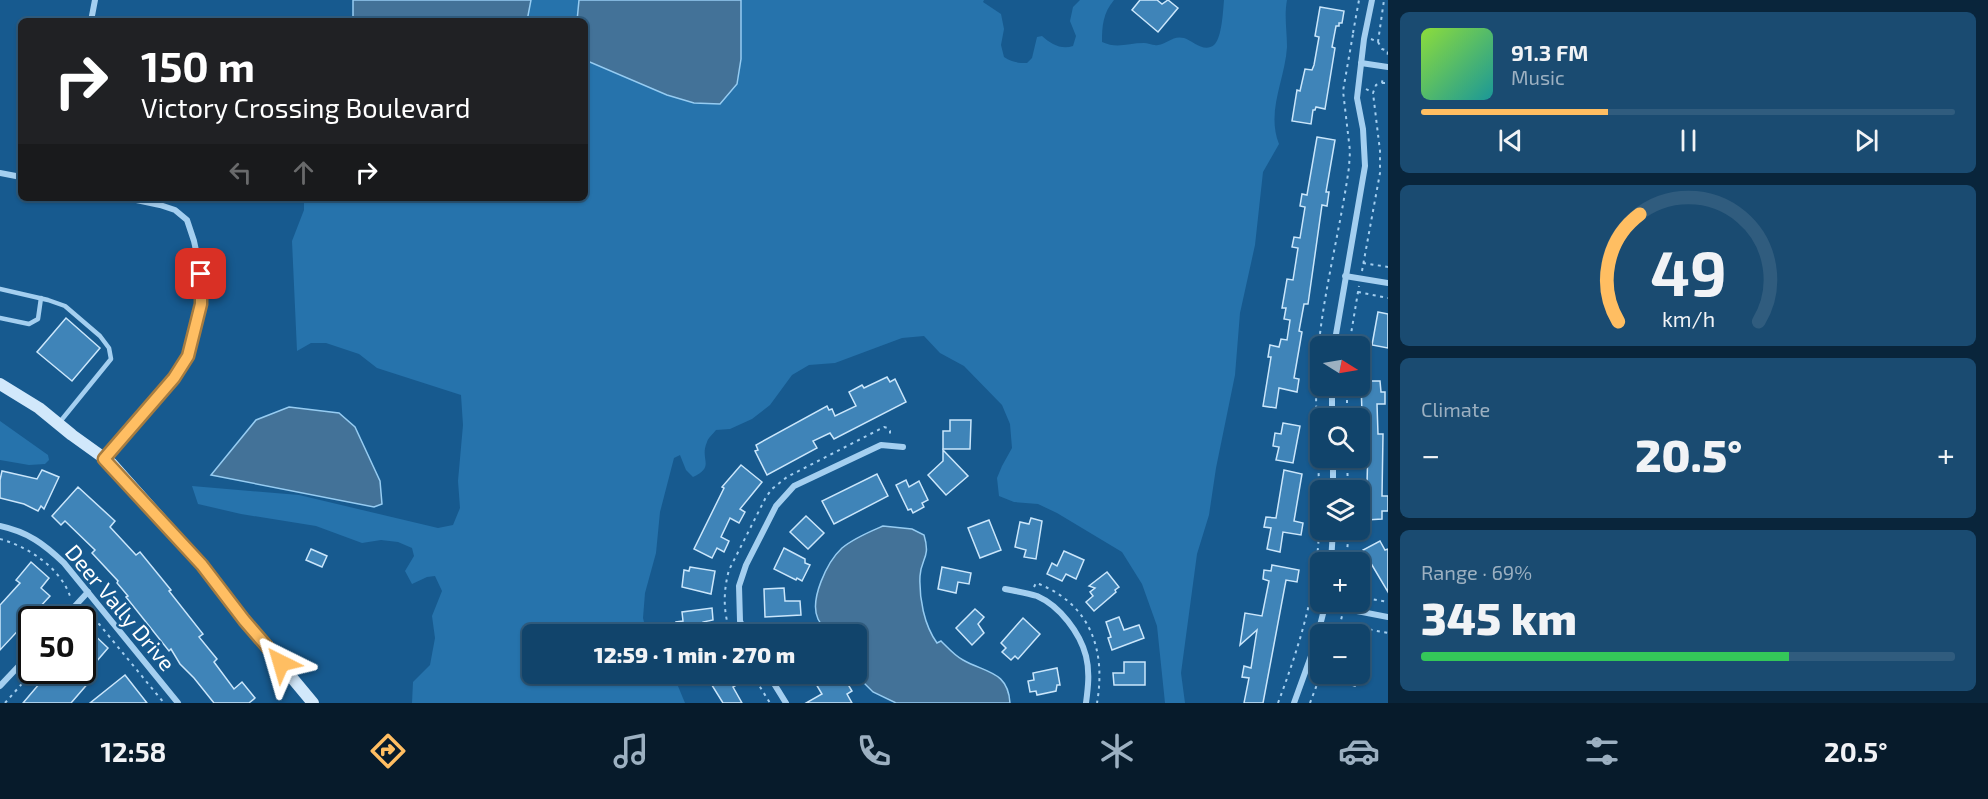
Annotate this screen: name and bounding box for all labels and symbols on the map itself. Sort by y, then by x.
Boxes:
pin [175,248,226,299]
north arrow [1310,336,1370,396]
street label: Deer Vally Drive [61,539,181,675]
speed limit sign: 50 [18,606,96,684]
position arrow [249,631,313,695]

